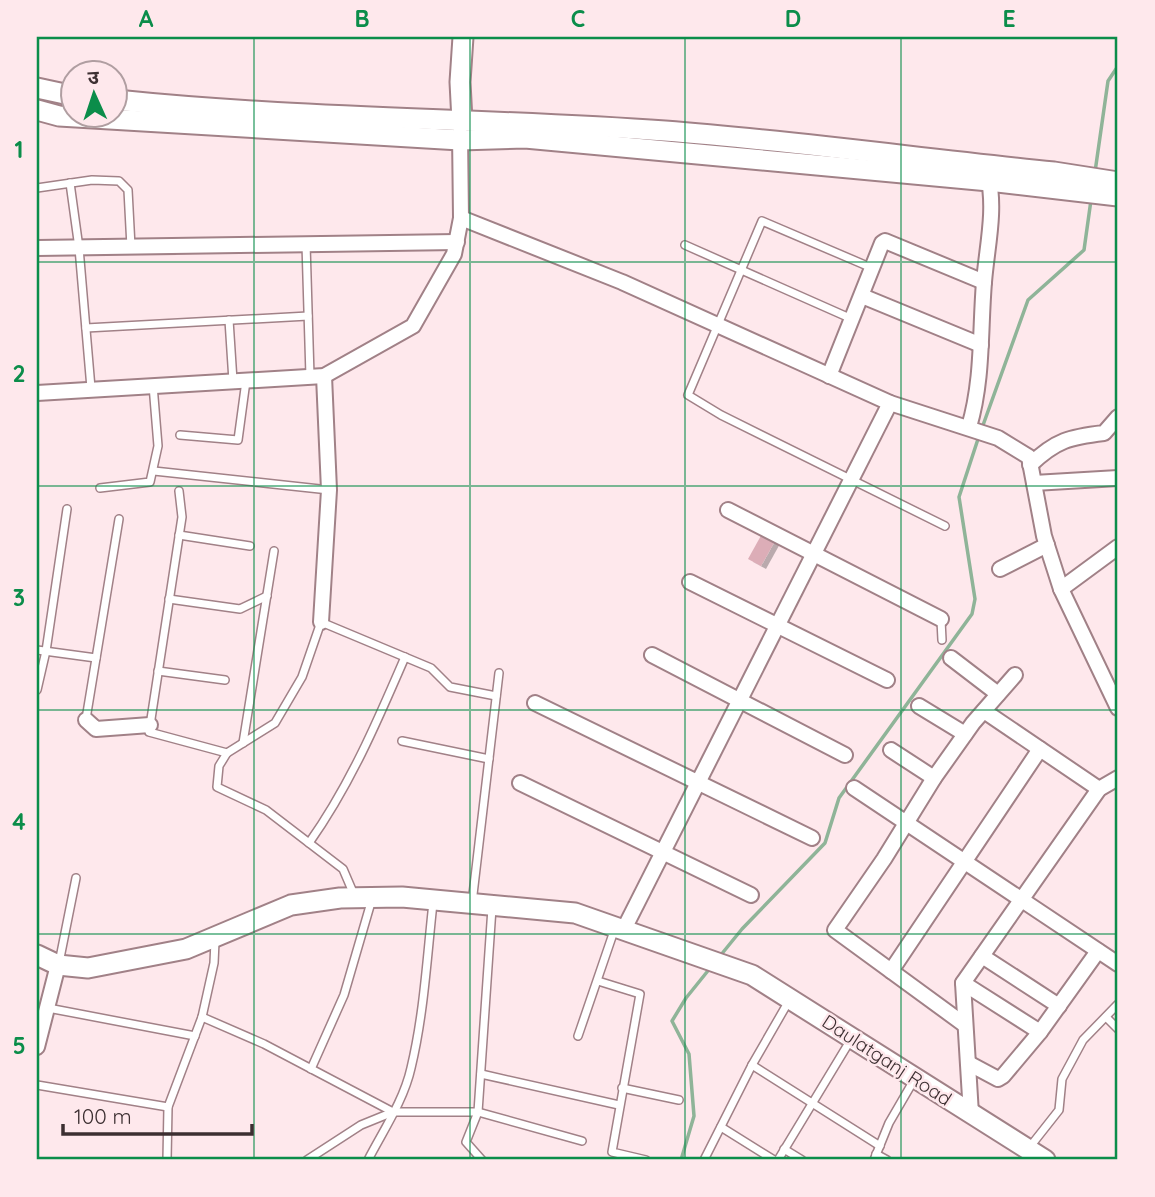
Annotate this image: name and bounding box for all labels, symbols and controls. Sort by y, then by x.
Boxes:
text: A [139,4,154,33]
text: B [354,4,370,33]
text: C [571,4,585,33]
text: D [785,4,801,33]
text: E [1002,4,1016,33]
north arrow [60,60,130,130]
text: उ [87,65,100,89]
text: 1 [15,135,23,164]
text: 2 [12,359,26,388]
text: 3 [13,583,25,612]
text: 4 [12,807,26,836]
street label: Daulatganj Road [818,1009,956,1111]
text: 5 [12,1031,26,1060]
scale bar [63,1092,252,1136]
text: 100 m [74,1103,132,1129]

